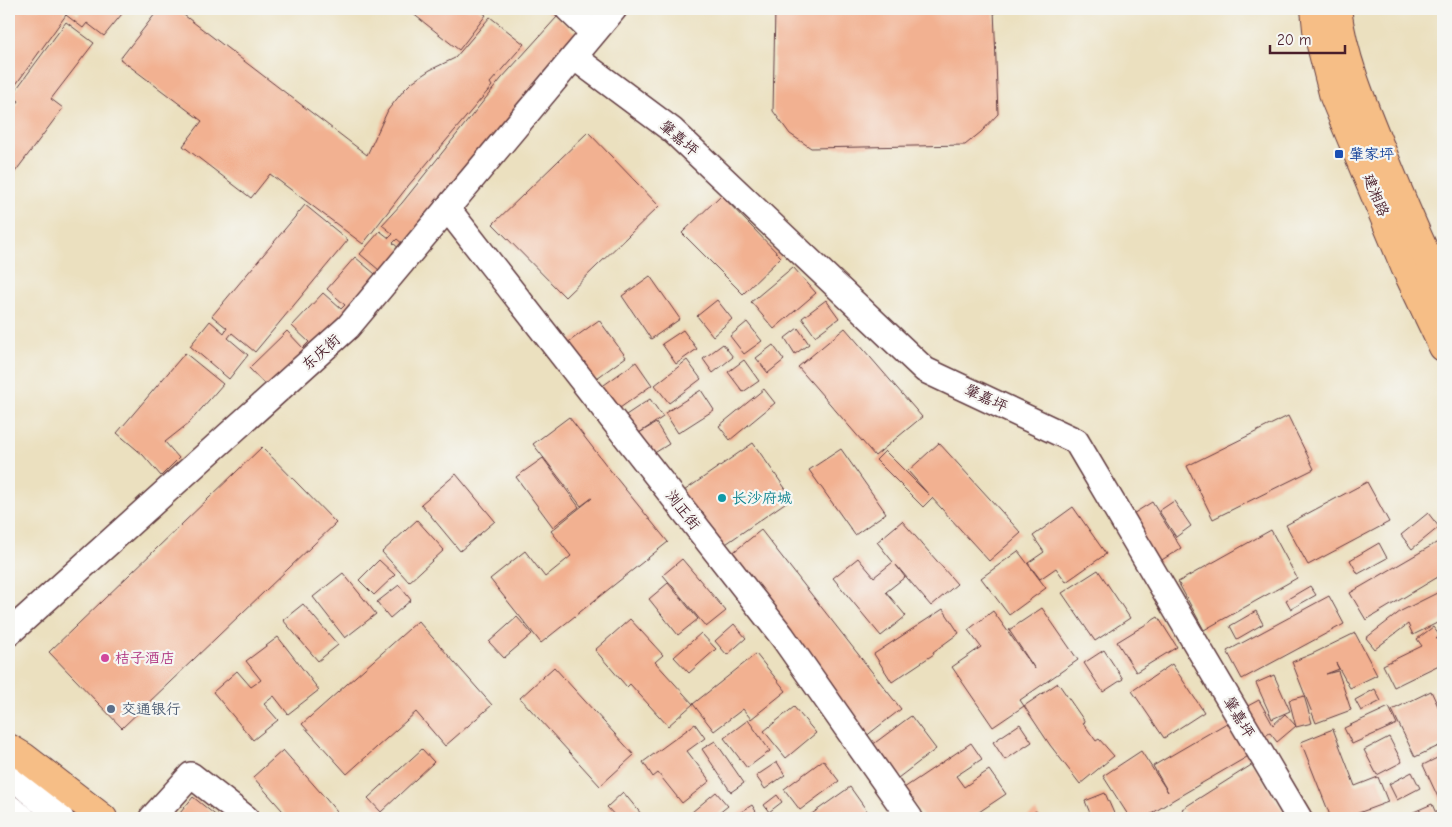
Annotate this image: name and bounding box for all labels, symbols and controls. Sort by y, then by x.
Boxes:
scale bar [1270,22,1344,54]
text: 20 m [1277,31,1311,49]
street label: 肇嘉坪 [656,116,702,160]
place label: 肇家坪 [1349,145,1394,163]
marker: 肇家坪 [1333,148,1345,160]
street label: 建湘路 [1359,171,1393,219]
street label: 东庆街 [298,330,344,374]
street label: 肇嘉坪 [962,380,1010,416]
street label: 浏正街 [662,487,704,533]
place label: 长沙府城 [732,489,792,507]
marker: 长沙府城 [716,492,728,504]
place label: 桔子酒店 [115,649,175,667]
marker: 桔子酒店 [99,652,111,664]
street label: 肇嘉坪 [1220,693,1258,741]
place label: 交通银行 [121,700,181,718]
marker: 交通银行 [105,703,117,715]

